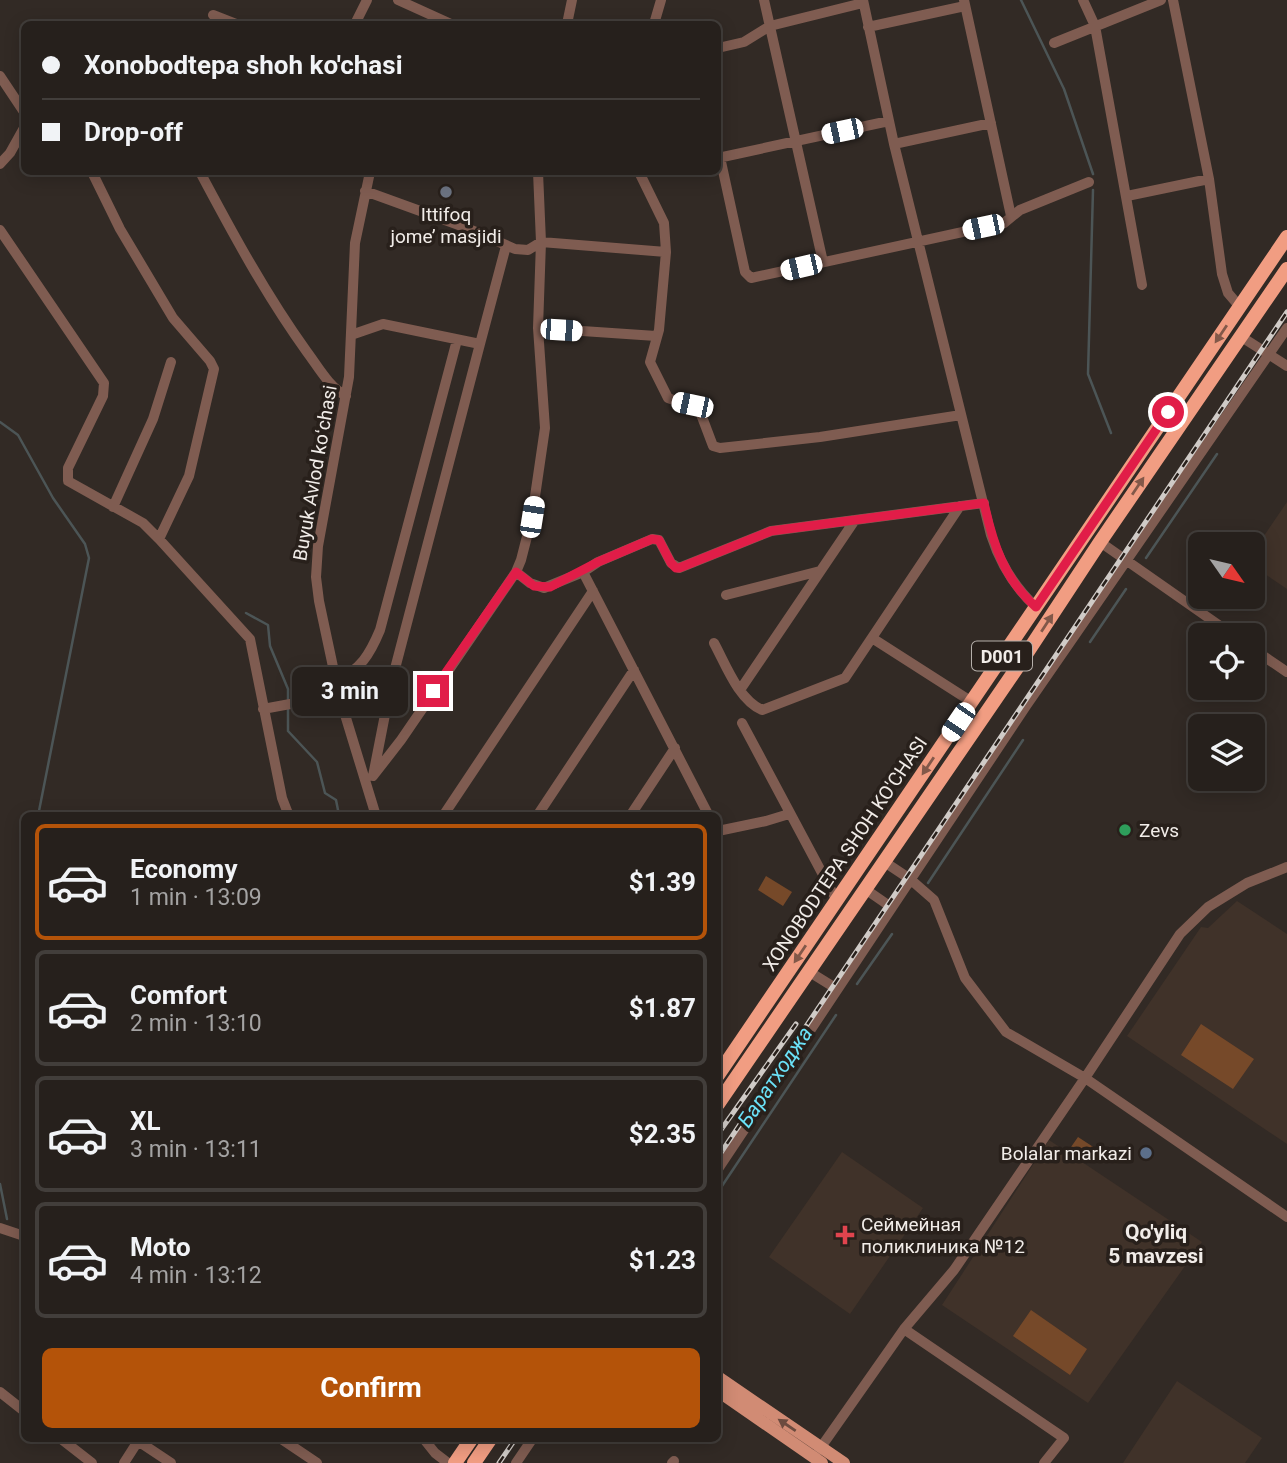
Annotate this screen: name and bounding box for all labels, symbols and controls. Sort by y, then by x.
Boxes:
text: Xonobodtepa shoh ko'chasi [84,50,403,80]
car [820,116,865,146]
text: Drop-off [84,117,183,147]
marker: Ittifoq jome’ masjidi [438,184,454,200]
place label: Ittifoq jome’ masjidi [389,203,502,248]
car [961,212,1006,242]
car [779,252,824,282]
car [540,318,583,342]
one-way arrow [1214,325,1228,343]
street label: Buyuk Avlod koʻchasi [288,383,342,563]
car [670,390,715,420]
route start [1152,396,1184,428]
one-way arrow [1131,477,1145,495]
car [519,495,546,539]
north arrow [1188,532,1265,609]
map controls [1188,532,1265,791]
one-way arrow [1040,614,1053,633]
button: locate [1188,623,1265,700]
road number: D001 [972,642,1032,670]
callout: 3 min [293,666,408,716]
route end [417,675,449,707]
text: 3 min [321,678,379,705]
car [938,699,979,745]
button: layers [1188,714,1265,791]
street label: XONOBODTEPA SHOH KO'CHASI [758,733,932,975]
one-way arrow [921,757,935,775]
place label: Zevs [1139,819,1179,842]
marker: Zevs [1117,822,1133,838]
icon: car [46,851,109,914]
text: Economy [130,854,237,884]
text: $1.39 [629,867,696,897]
text: 1 min · 13:09 [130,884,262,911]
one-way arrow [793,945,807,963]
icon: car [46,977,109,1040]
text: Comfort [130,980,227,1010]
text: $1.87 [629,993,696,1023]
text: 2 min · 13:10 [130,1010,262,1037]
water label: Баратходжа [733,1022,817,1132]
icon: car [46,1103,109,1166]
text: XL [130,1106,161,1136]
text: $2.35 [629,1119,696,1149]
text: 3 min · 13:11 [130,1136,262,1163]
place label: Bolalar markazi [1001,1142,1132,1165]
marker: Bolalar markazi [1138,1145,1154,1161]
place label: Сеймейная поликлиника №12 [861,1213,1025,1258]
district label: Qo'yliq 5 mavzesi [1108,1220,1204,1268]
marker: Сеймейная поликлиника №12 [835,1225,855,1245]
icon: car [46,1229,109,1292]
text: Moto [130,1232,191,1262]
text: $1.23 [629,1245,696,1275]
text: 4 min · 13:12 [130,1262,262,1289]
button: Confirm [42,1348,700,1428]
one-way arrow [777,1418,797,1431]

